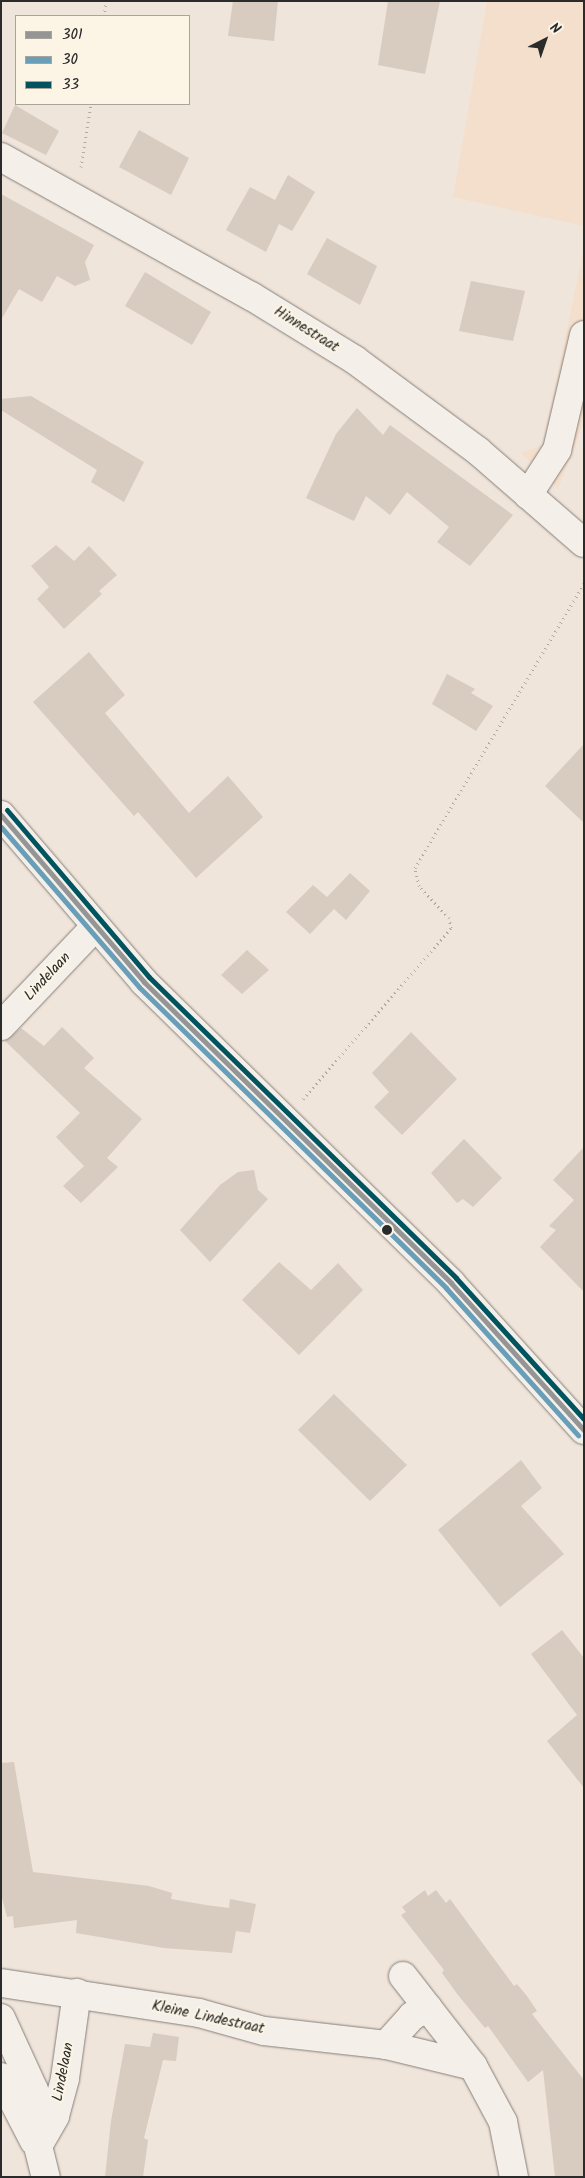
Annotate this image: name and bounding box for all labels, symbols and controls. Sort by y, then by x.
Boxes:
legend [15,15,190,105]
north arrow [520,15,570,65]
text: N [544,17,565,40]
text: 301 [62,23,83,47]
text: 30 [62,48,78,72]
text: 33 [62,73,79,97]
street label: Hinnestraat [270,303,342,357]
street label: Lindelaan [21,949,75,1005]
unlabelled marker [382,1225,392,1235]
street label: Kleine Lindestraat [150,1997,266,2039]
street label: Lindelaan [49,2041,79,2103]

